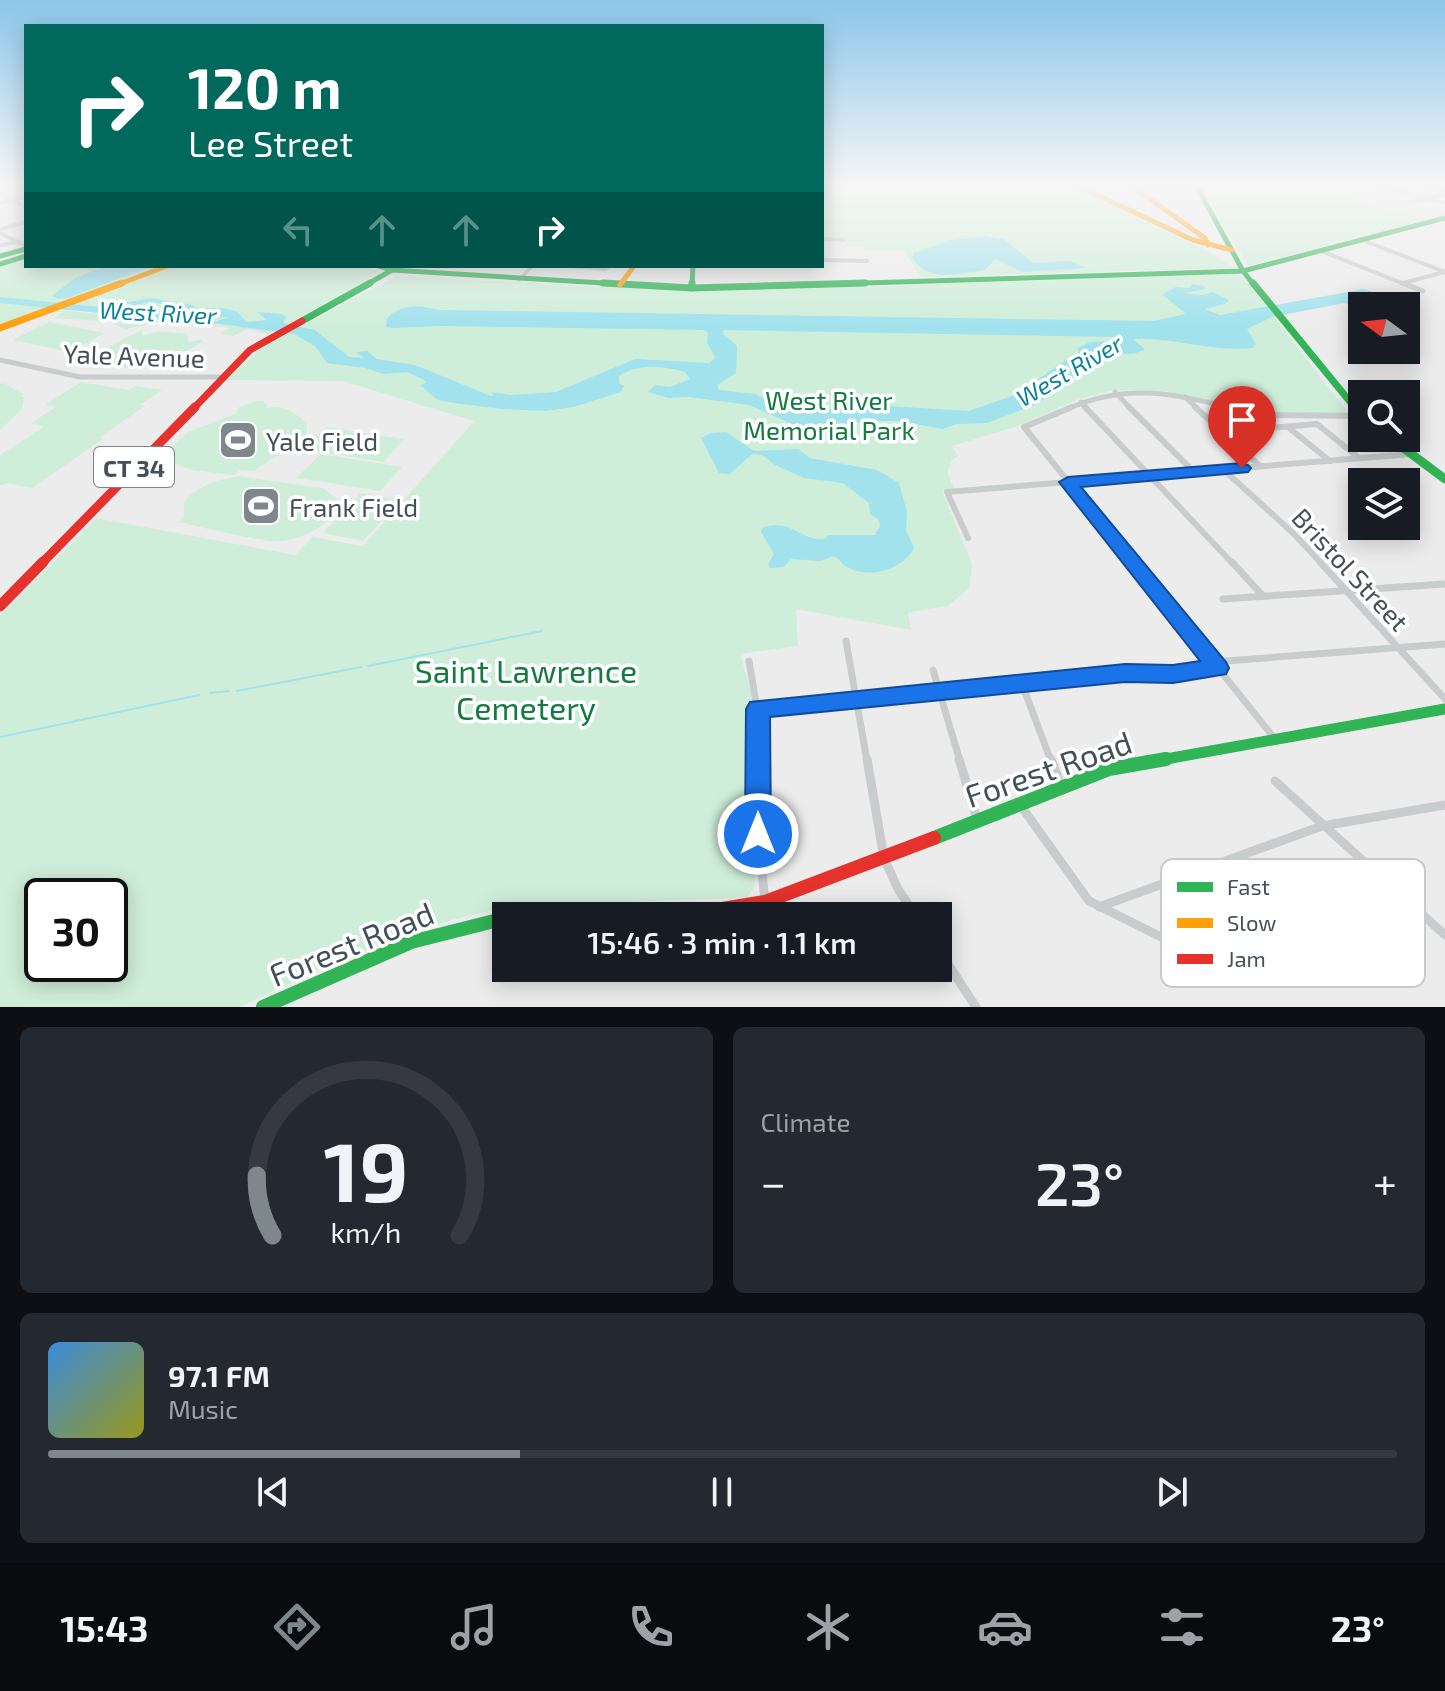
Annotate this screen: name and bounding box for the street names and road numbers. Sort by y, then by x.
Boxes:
street label: Yale Avenue [63,337,205,373]
road number: CT 34 [94,447,174,487]
street label: Bristol Street [1286,501,1416,637]
street label: Forest Road [960,722,1136,814]
street label: Forest Road [263,893,439,993]

